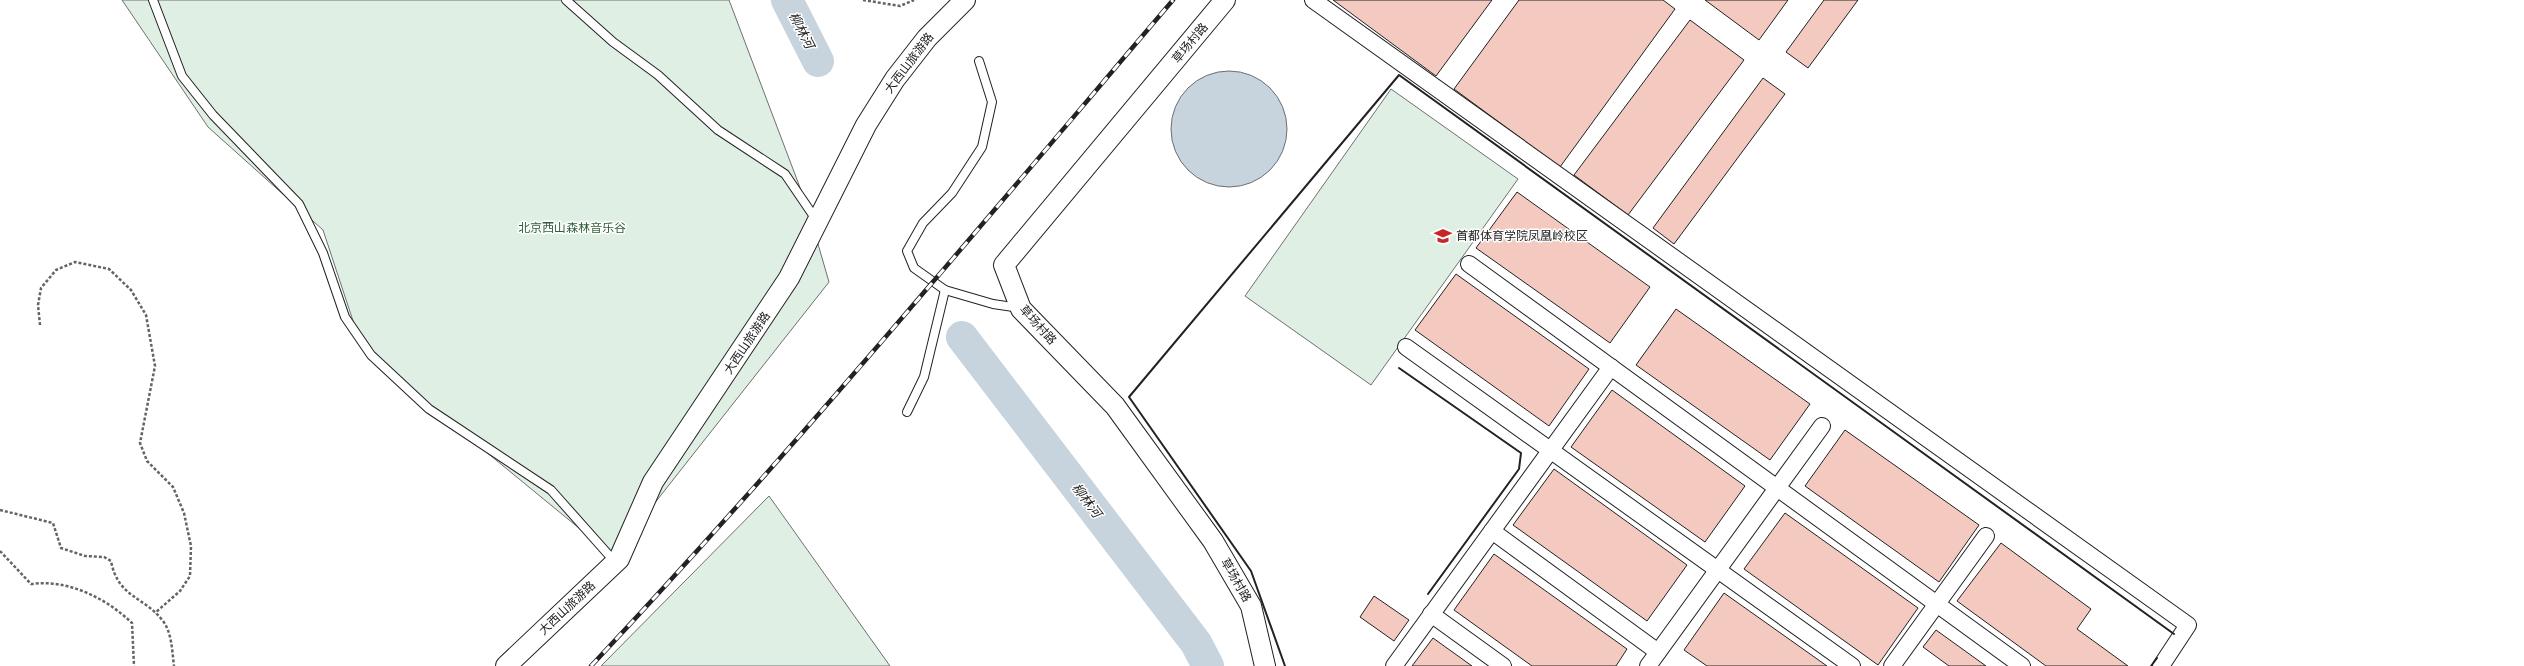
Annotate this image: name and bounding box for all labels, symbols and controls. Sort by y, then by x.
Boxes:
water label: 柳林河 [786,9,818,54]
street label: 草场村路 [1169,20,1211,66]
street label: 大西山旅游路 [882,30,936,96]
park label: 北京西山森林音乐谷 [518,221,626,235]
school or university icon: 首都体育学院凤凰岭校区 [1433,226,1453,246]
place label: 首都体育学院凤凰岭校区 [1456,229,1588,243]
street label: 草场村路 [1017,302,1059,348]
street label: 大西山旅游路 [721,309,773,377]
water label: 柳林河 [1069,480,1106,523]
street label: 草场村路 [1218,556,1254,604]
street label: 大西山旅游路 [536,578,598,638]

